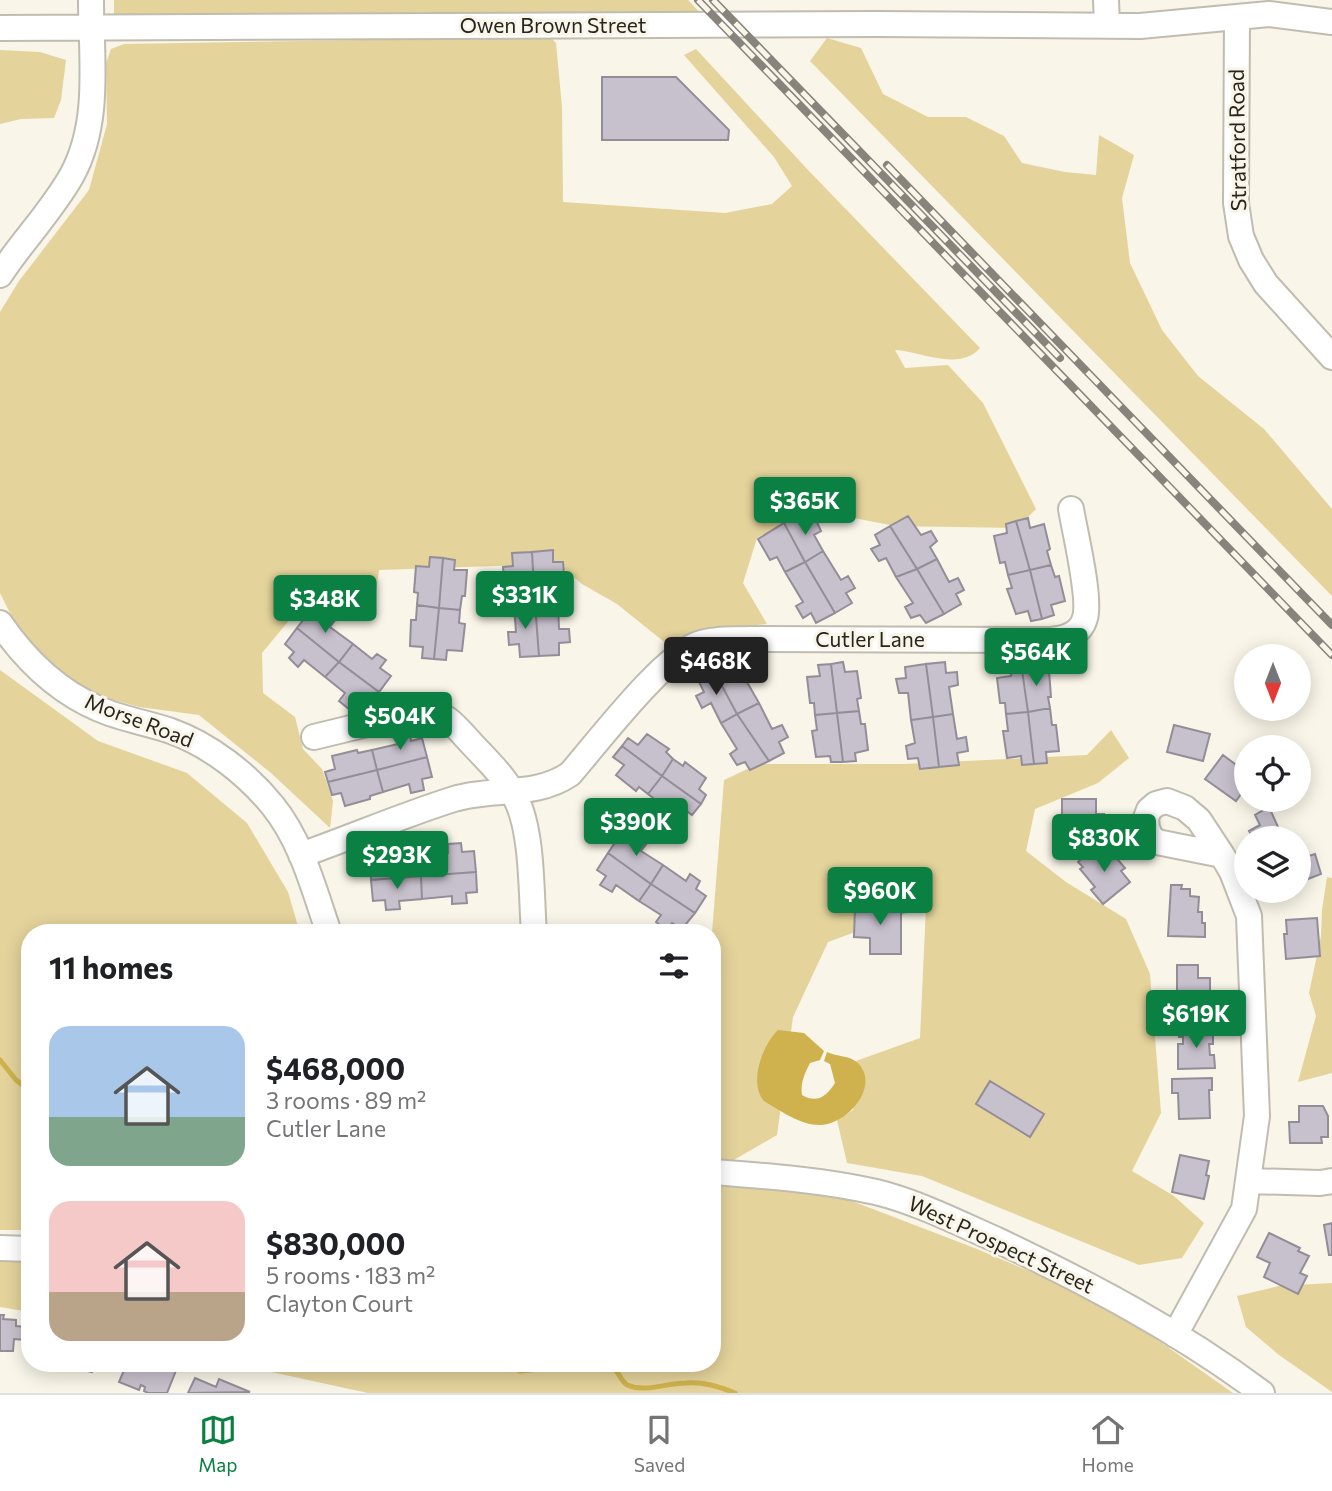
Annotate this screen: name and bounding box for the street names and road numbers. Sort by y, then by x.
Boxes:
street label: Owen Brown Street [460,12,646,37]
street label: Stratford Road [1223,69,1250,211]
street label: Cutler Lane [815,626,925,651]
street label: Morse Road [82,687,197,752]
street label: West Prospect Street [905,1190,1099,1298]

